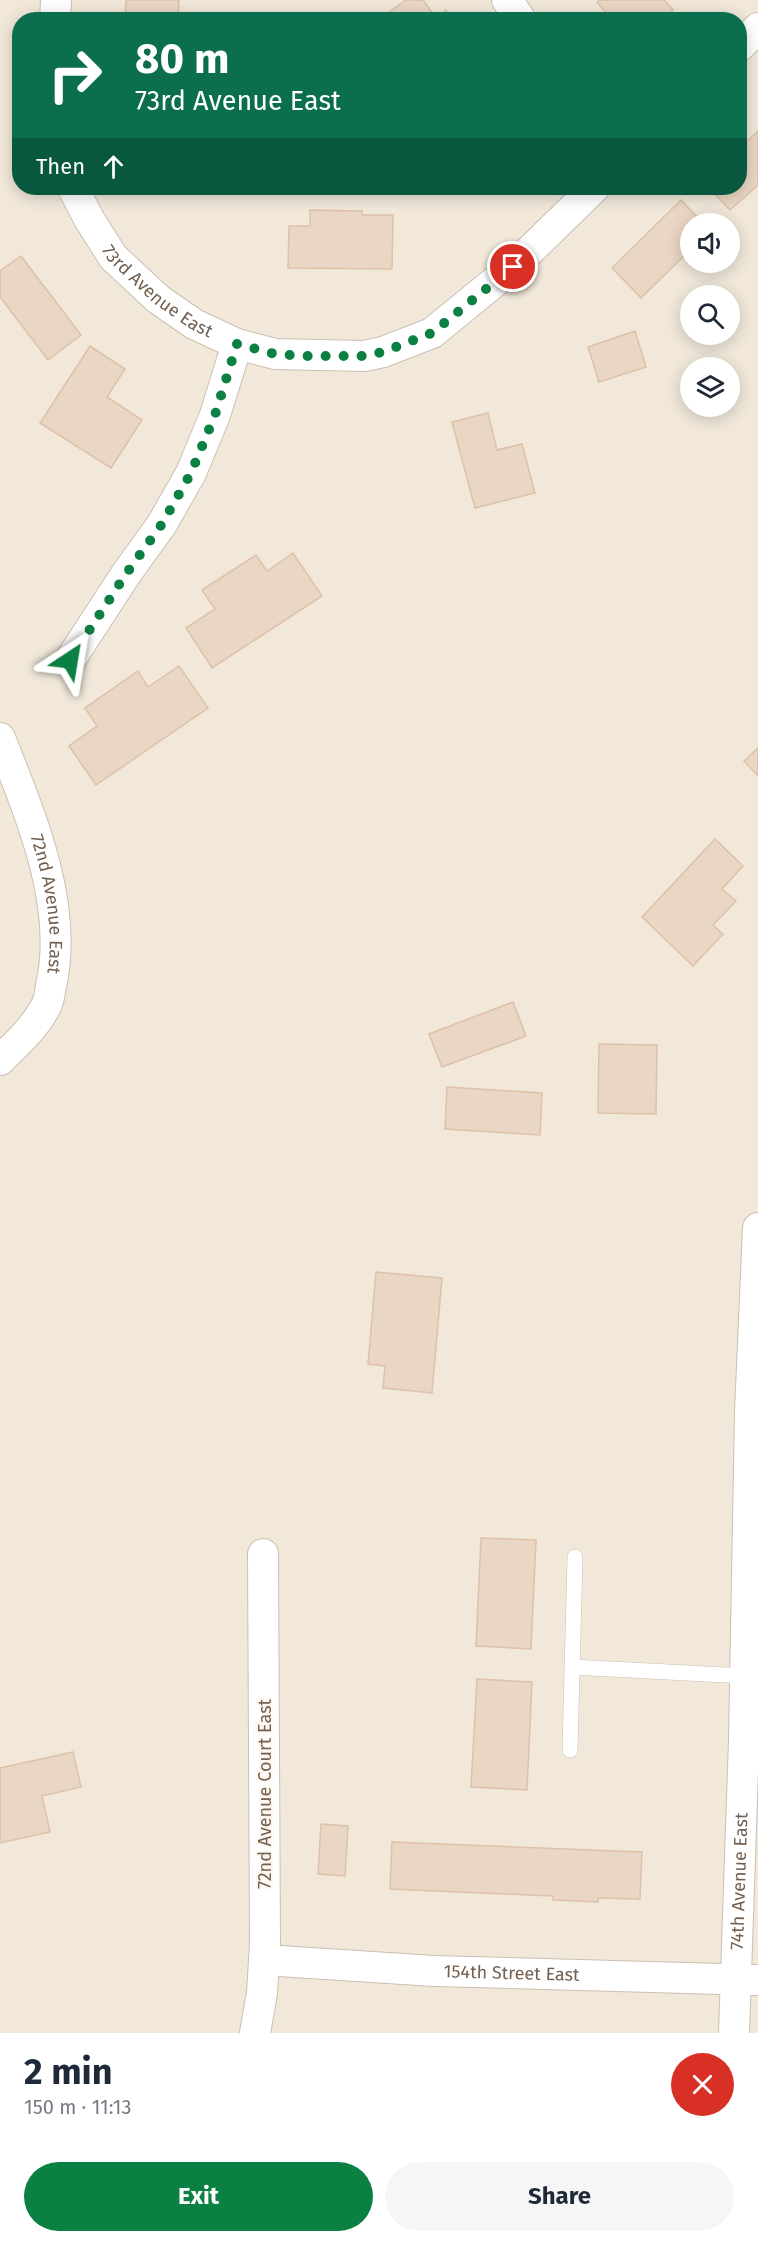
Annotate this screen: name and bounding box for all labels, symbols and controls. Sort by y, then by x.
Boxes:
text: 80 m [135,34,229,84]
icon: right [36,36,114,114]
text: 73rd Avenue East [135,85,341,117]
icon: ahead [97,150,130,183]
text: Then [36,153,85,180]
map controls [680,213,740,417]
button: sound [680,213,740,273]
street label: 73rd Avenue East [97,241,217,342]
pin [487,241,538,292]
icon: arrive [496,250,529,283]
button: search [680,285,740,345]
button: layers [680,357,740,417]
position arrow [38,628,102,692]
street label: 72nd Avenue East [26,832,67,976]
street label: 72nd Avenue Court East [254,1698,276,1889]
street label: 74th Avenue East [726,1812,753,1950]
street label: 154th Street East [443,1960,580,1986]
text: 2 min [24,2050,113,2094]
button: close [671,2053,734,2116]
text: 150 m · 11:13 [24,2095,131,2119]
button: Exit [24,2162,373,2231]
button: Share [385,2162,734,2231]

